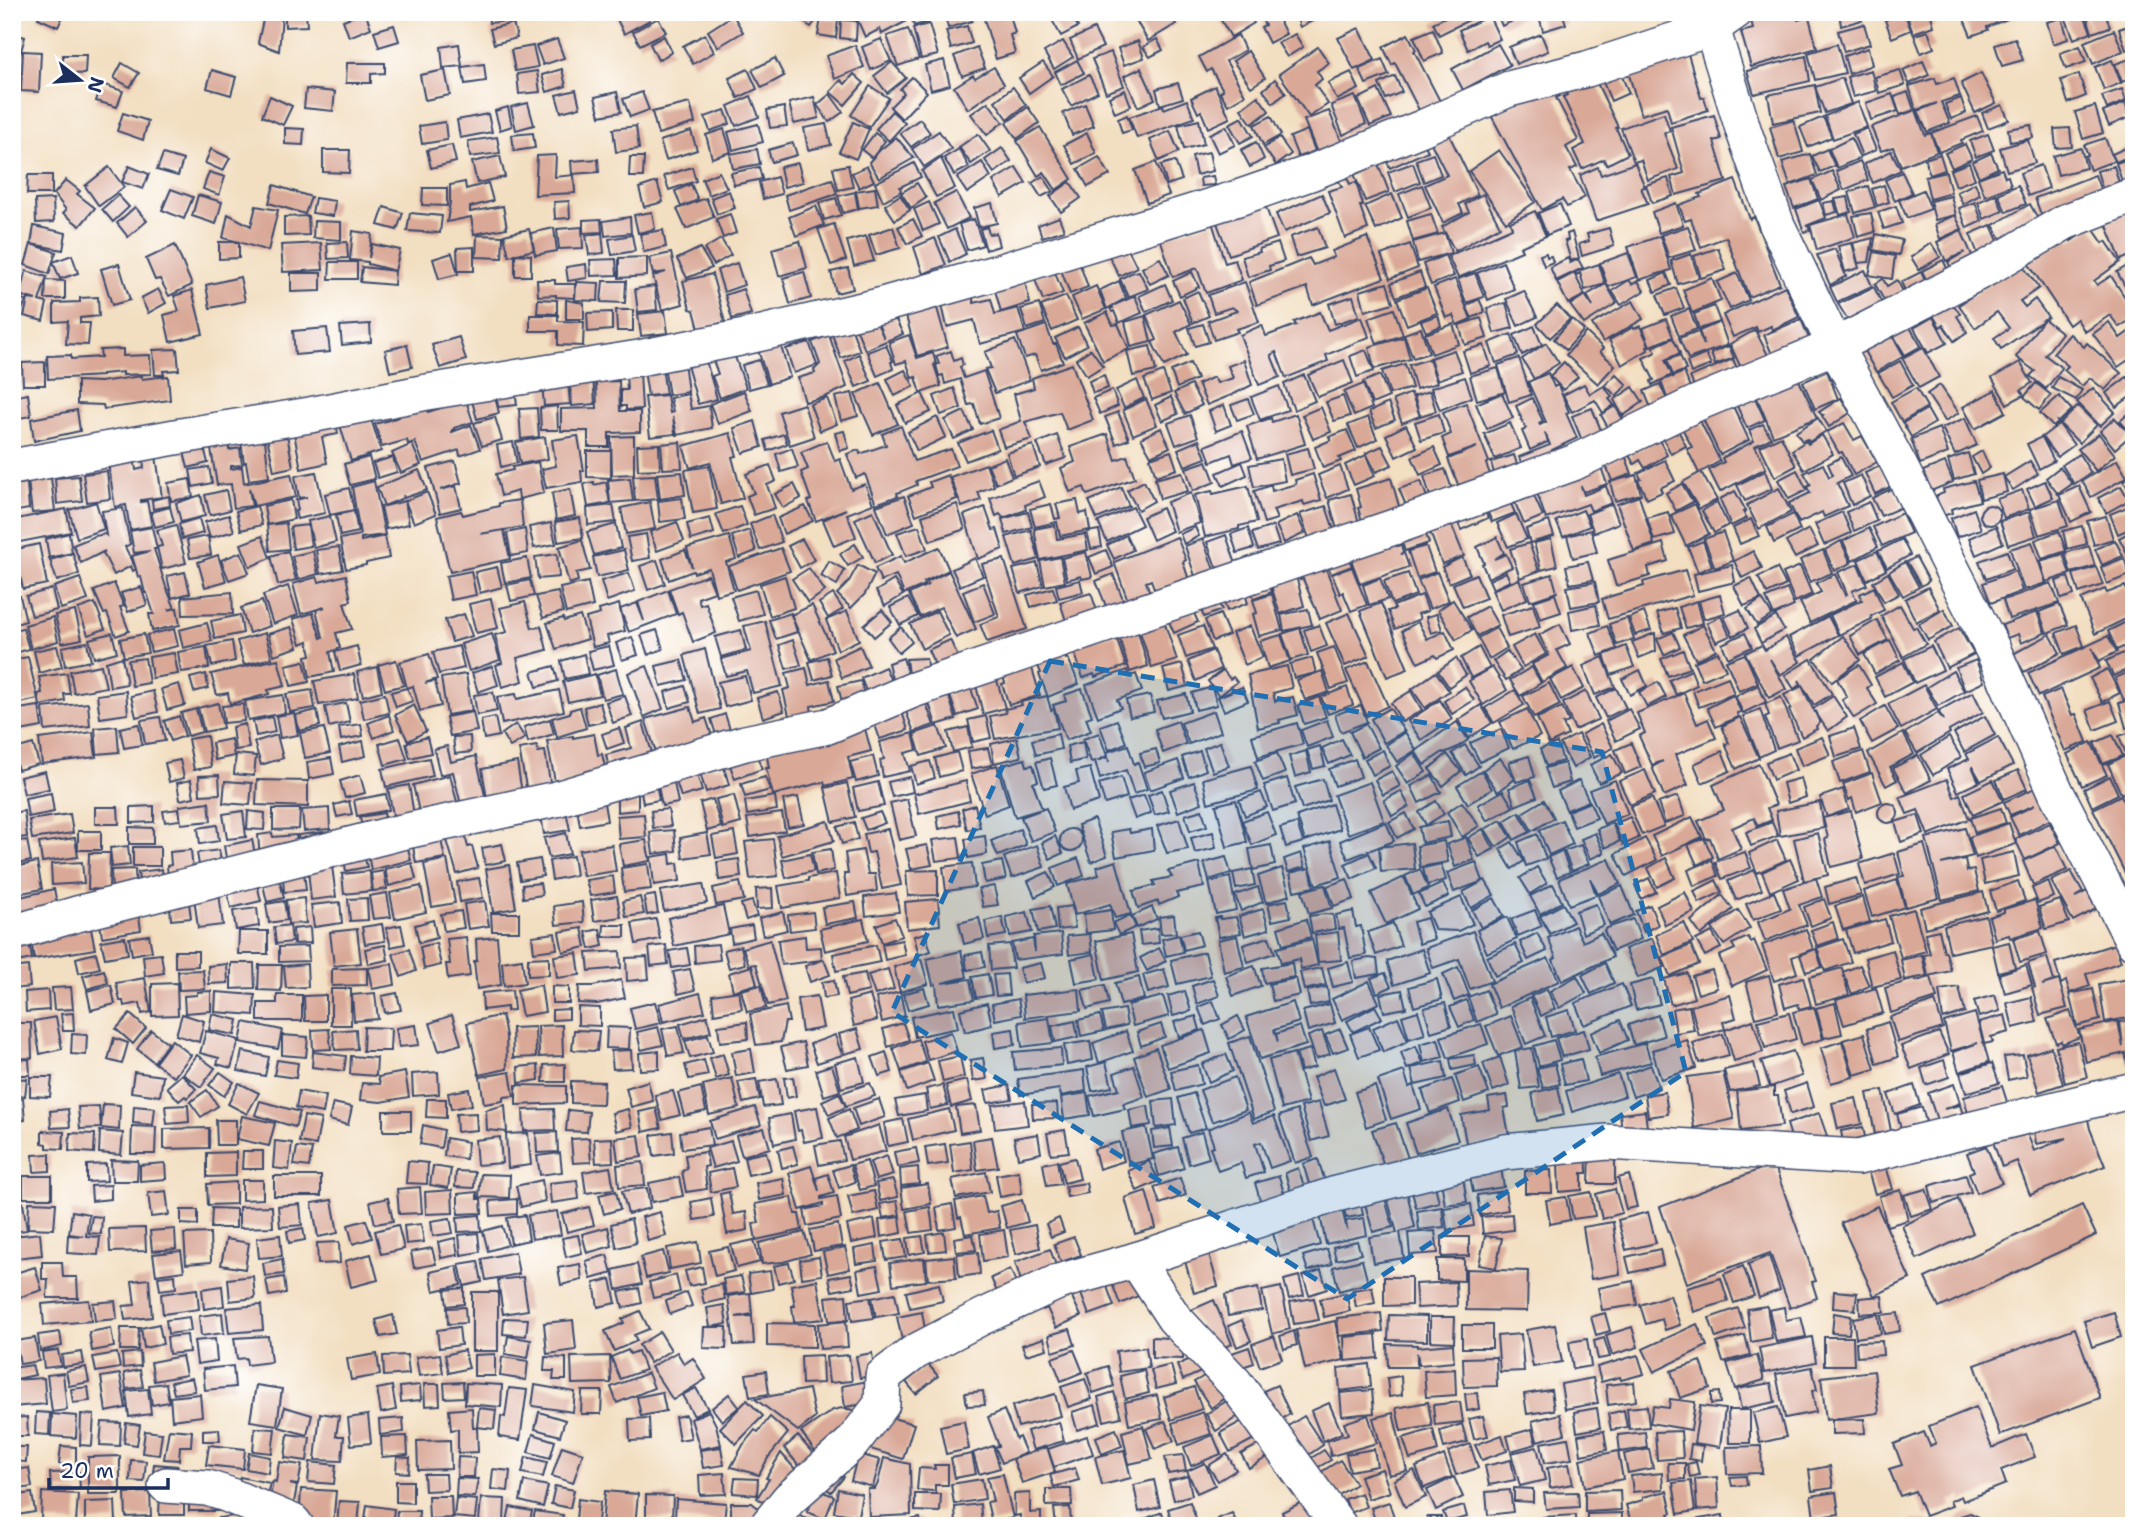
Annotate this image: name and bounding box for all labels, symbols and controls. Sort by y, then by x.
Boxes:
north arrow [46,46,116,116]
text: N [82,74,110,96]
scale bar [49,1447,168,1491]
text: 20 m [60,1457,114,1485]

